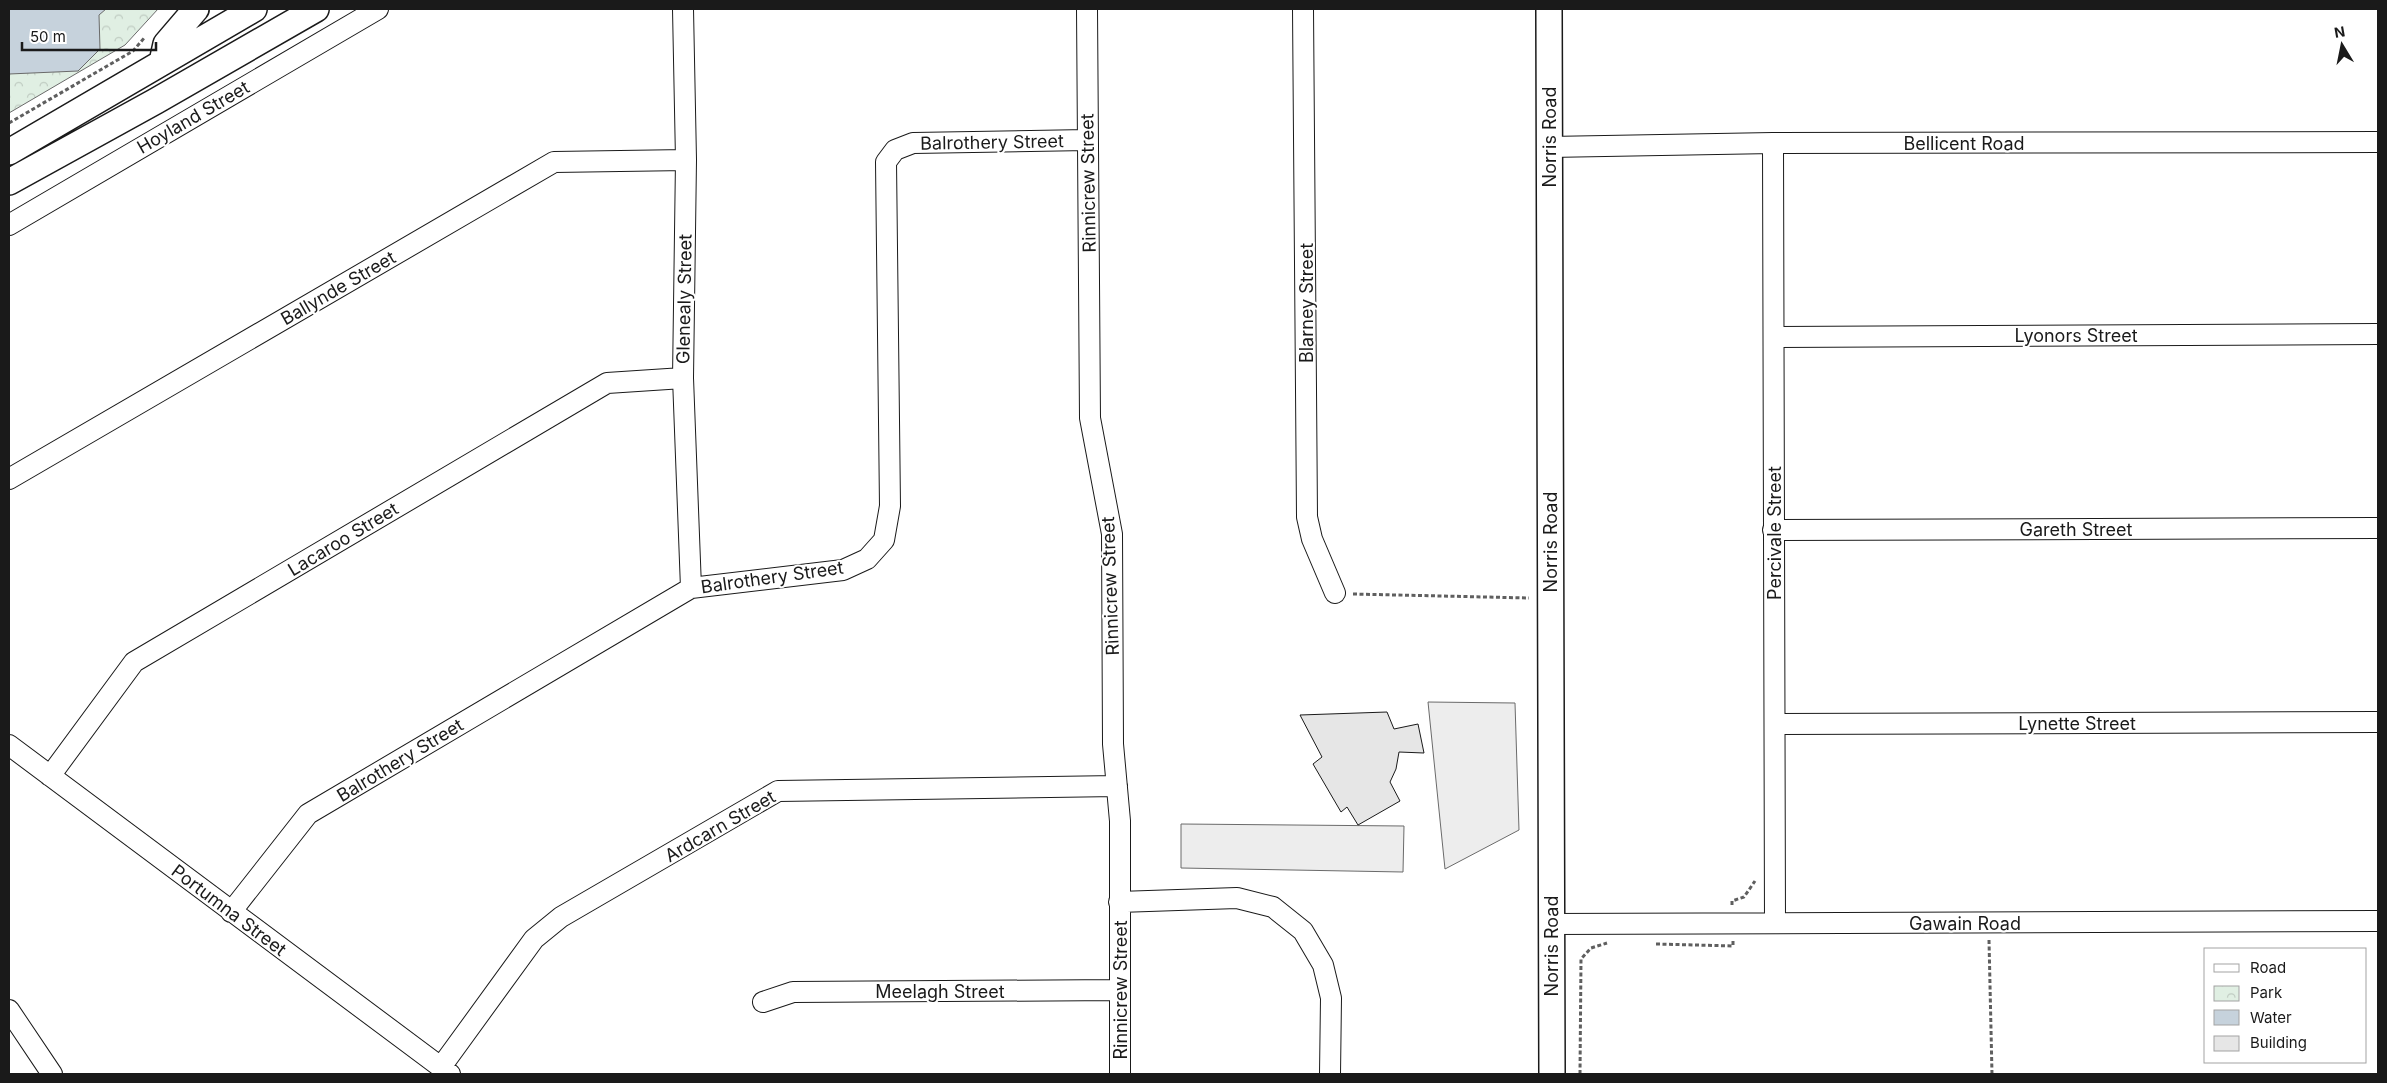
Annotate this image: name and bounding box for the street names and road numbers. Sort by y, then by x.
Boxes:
street label: Hoyland Street [133,76,253,158]
street label: Norris Road [1539,87,1560,187]
street label: Rinnicrew Street [1076,113,1100,253]
street label: Balrothery Street [920,130,1064,154]
street label: Bellicent Road [1903,133,2025,154]
street label: Glenealy Street [672,234,696,364]
street label: Blarney Street [1296,243,1317,363]
street label: Ballynde Street [277,247,399,329]
street label: Lyonors Street [2014,325,2138,346]
street label: Percivale Street [1764,466,1785,600]
street label: Norris Road [1540,492,1561,592]
street label: Lacaroo Street [284,498,402,580]
street label: Rinnicrew Street [1097,516,1123,656]
street label: Gareth Street [2020,519,2133,540]
street label: Balrothery Street [699,557,845,597]
street label: Lynette Street [2018,713,2136,734]
street label: Balrothery Street [333,714,467,806]
street label: Ardcarn Street [661,786,779,866]
street label: Portumna Street [168,860,291,960]
street label: Norris Road [1541,896,1562,996]
street label: Gawain Road [1909,913,2021,934]
street label: Rinnicrew Street [1110,920,1131,1060]
street label: Meelagh Street [875,981,1005,1002]

